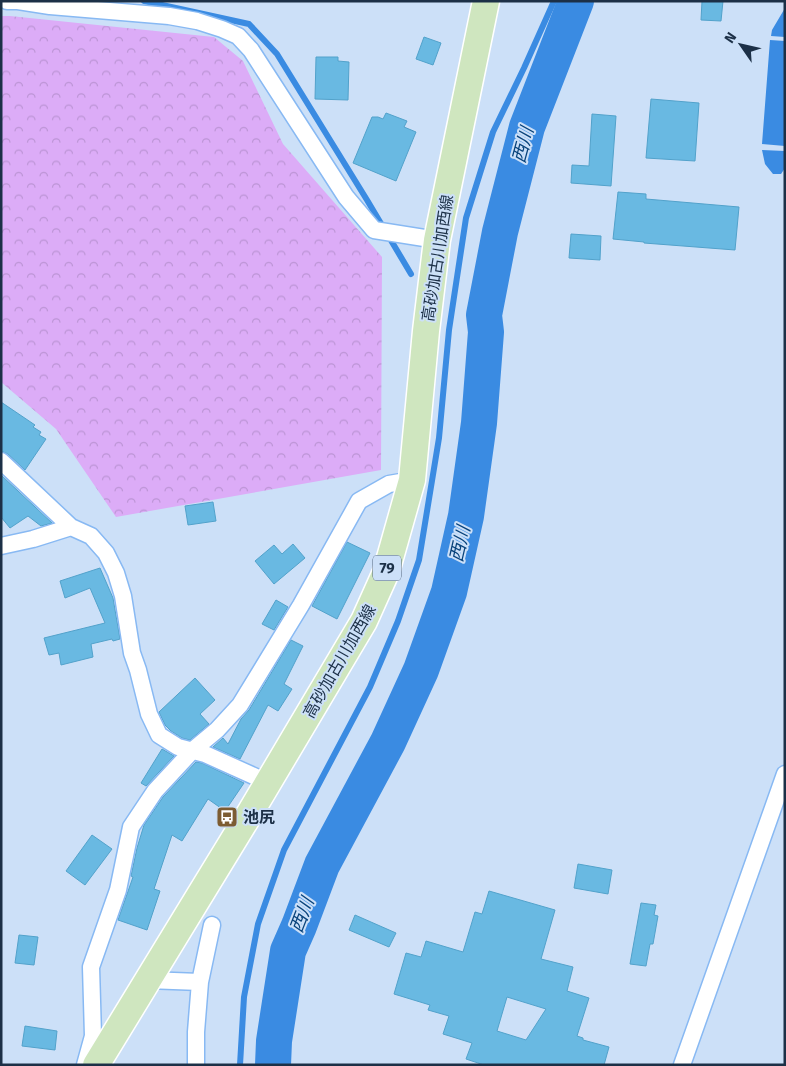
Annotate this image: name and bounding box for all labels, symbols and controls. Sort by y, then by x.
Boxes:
north arrow [716,20,766,70]
text: N [721,29,740,47]
water label: 西川 [508,123,539,165]
street label: 高砂加古川加西線 [418,193,457,323]
water label: 西川 [445,522,475,564]
road number: 79 [373,556,401,580]
street label: 高砂加古川加西線 [299,601,380,721]
bus stop icon: 池尻 [215,805,239,829]
place label: 池尻 [243,808,275,827]
water label: 西川 [285,892,319,936]

